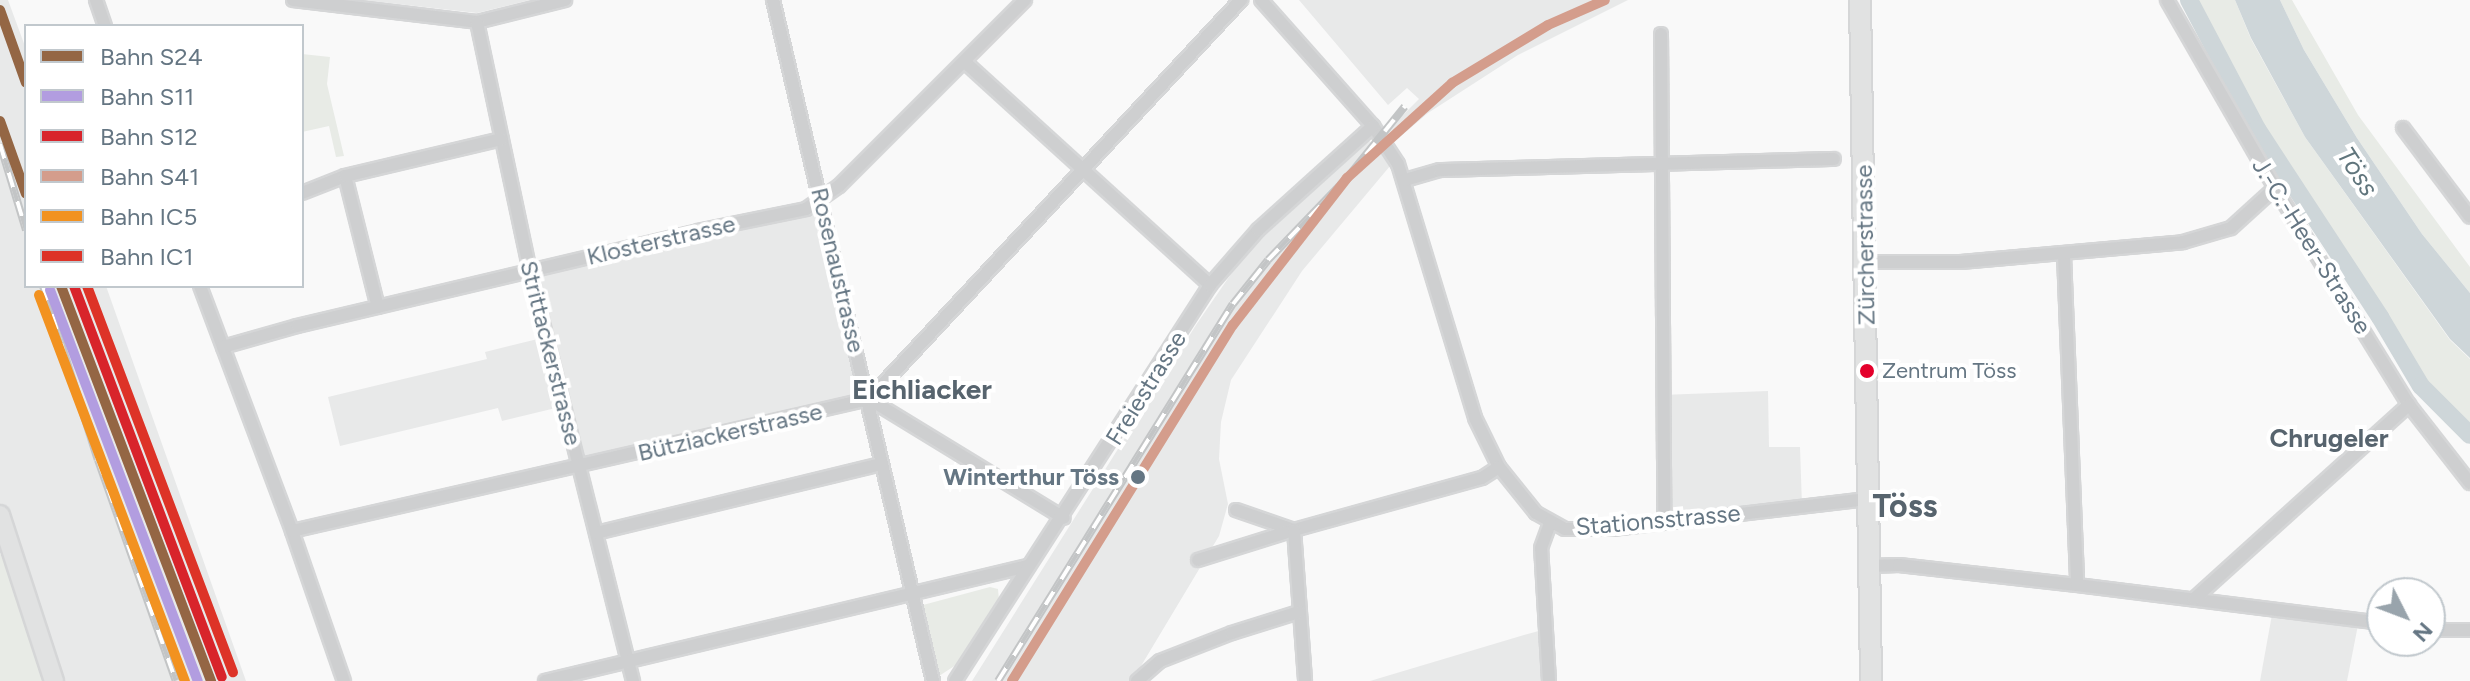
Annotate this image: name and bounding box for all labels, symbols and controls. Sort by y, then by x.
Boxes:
legend [24,24,304,288]
text: Bahn S24 [100,42,203,71]
text: Bahn S11 [100,82,194,111]
text: Bahn S12 [100,122,198,151]
water label: Töss [2330,142,2384,202]
street label: J.-C.-Heer-Strasse [2246,153,2378,339]
text: Bahn S41 [100,162,199,191]
street label: Zürcherstrasse [1849,164,1881,326]
street label: Rosenaustrasse [805,185,871,355]
text: Bahn IC5 [100,202,197,231]
street label: Klosterstrasse [584,209,738,271]
text: Bahn IC1 [100,242,193,271]
street label: Strittackerstrasse [514,258,588,448]
street label: Freiestrasse [1100,326,1192,450]
place label: Zentrum Töss [1882,358,2017,384]
marker: Zentrum Töss [1859,363,1875,379]
district label: Eichliacker [852,372,992,406]
street label: Bütziackerstrasse [635,397,825,467]
district label: Chrugeler [2270,423,2388,455]
place label: Winterthur Töss [943,463,1119,491]
marker: Winterthur Töss [1126,465,1150,489]
district label: Töss [1873,487,1937,525]
street label: Stationsstrasse [1574,498,1742,542]
north arrow [2366,577,2446,657]
text: N [2407,617,2438,647]

